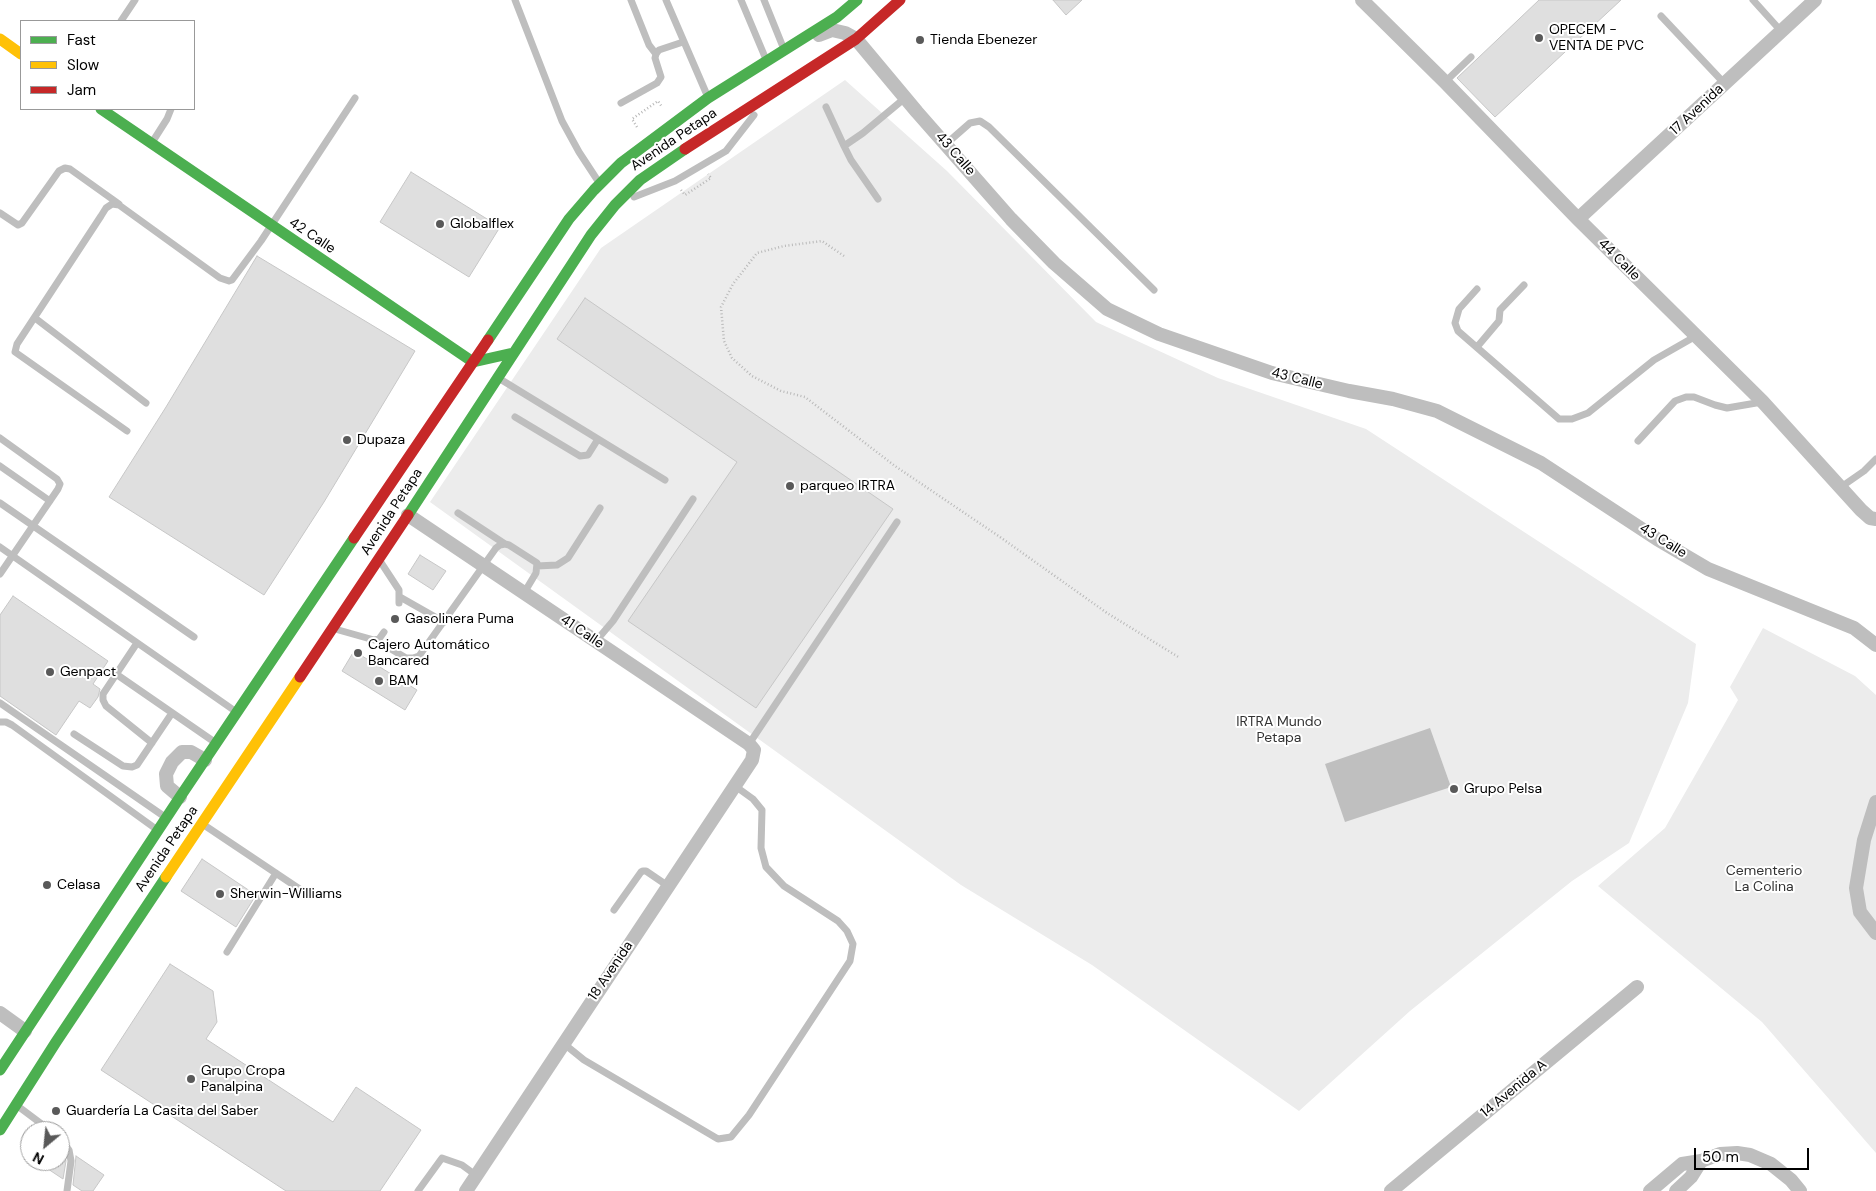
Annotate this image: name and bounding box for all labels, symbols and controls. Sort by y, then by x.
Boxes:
legend [20,20,195,110]
place label: OPECEM - VENTA DE PVC [1549,22,1644,54]
text: Fast [67,30,96,50]
place label: Tienda Ebenezer [930,32,1037,48]
marker: OPECEM - VENTA DE PVC [1533,32,1545,44]
marker: Tienda Ebenezer [914,34,926,46]
text: Slow [67,55,99,75]
text: Jam [67,80,96,100]
street label: 17 Avenida [1667,81,1727,139]
street label: Avenida Petapa [628,105,720,175]
street label: 43 Calle [931,129,979,179]
street label: 42 Calle [286,214,338,258]
place label: Globalflex [450,216,514,232]
marker: Globalflex [434,218,446,230]
street label: 44 Calle [1594,235,1644,285]
street label: 43 Calle [1270,365,1324,393]
place label: Dupaza [357,432,405,448]
marker: Dupaza [341,434,353,446]
street label: Avenida Petapa [358,465,426,559]
place label: parqueo IRTRA [800,478,895,494]
marker: parqueo IRTRA [784,480,796,492]
street label: 43 Calle [1636,520,1690,562]
place label: Gasolinera Puma [405,611,514,627]
street label: 41 Calle [557,611,607,653]
marker: Gasolinera Puma [389,613,401,625]
place label: Cajero Automático Bancared [368,637,490,670]
marker: Cajero Automático Bancared [352,647,364,659]
place label: Genpact [60,664,116,680]
marker: Genpact [44,666,56,678]
place label: BAM [389,673,418,689]
marker: BAM [373,675,385,687]
park label: IRTRA Mundo Petapa [1236,714,1322,746]
place label: Grupo Pelsa [1464,781,1542,797]
marker: Grupo Pelsa [1448,783,1460,795]
street label: Avenida Petapa [132,803,202,895]
park label: Cementerio La Colina [1726,863,1802,896]
place label: Celasa [57,877,100,893]
marker: Celasa [41,879,53,891]
place label: Sherwin-Williams [230,886,342,902]
marker: Sherwin-Williams [214,888,226,900]
street label: 18 Avenida [585,938,637,1004]
street label: 14 Avenida A [1478,1057,1550,1121]
place label: Grupo Cropa Panalpina [201,1063,285,1096]
marker: Grupo Cropa Panalpina [185,1073,197,1085]
place label: Guardería La Casita del Saber [66,1103,258,1119]
marker: Guardería La Casita del Saber [50,1105,62,1117]
north arrow [20,1121,70,1171]
scale bar [1696,1138,1811,1170]
text: 50 m [1702,1147,1739,1167]
text: N [30,1148,47,1169]

